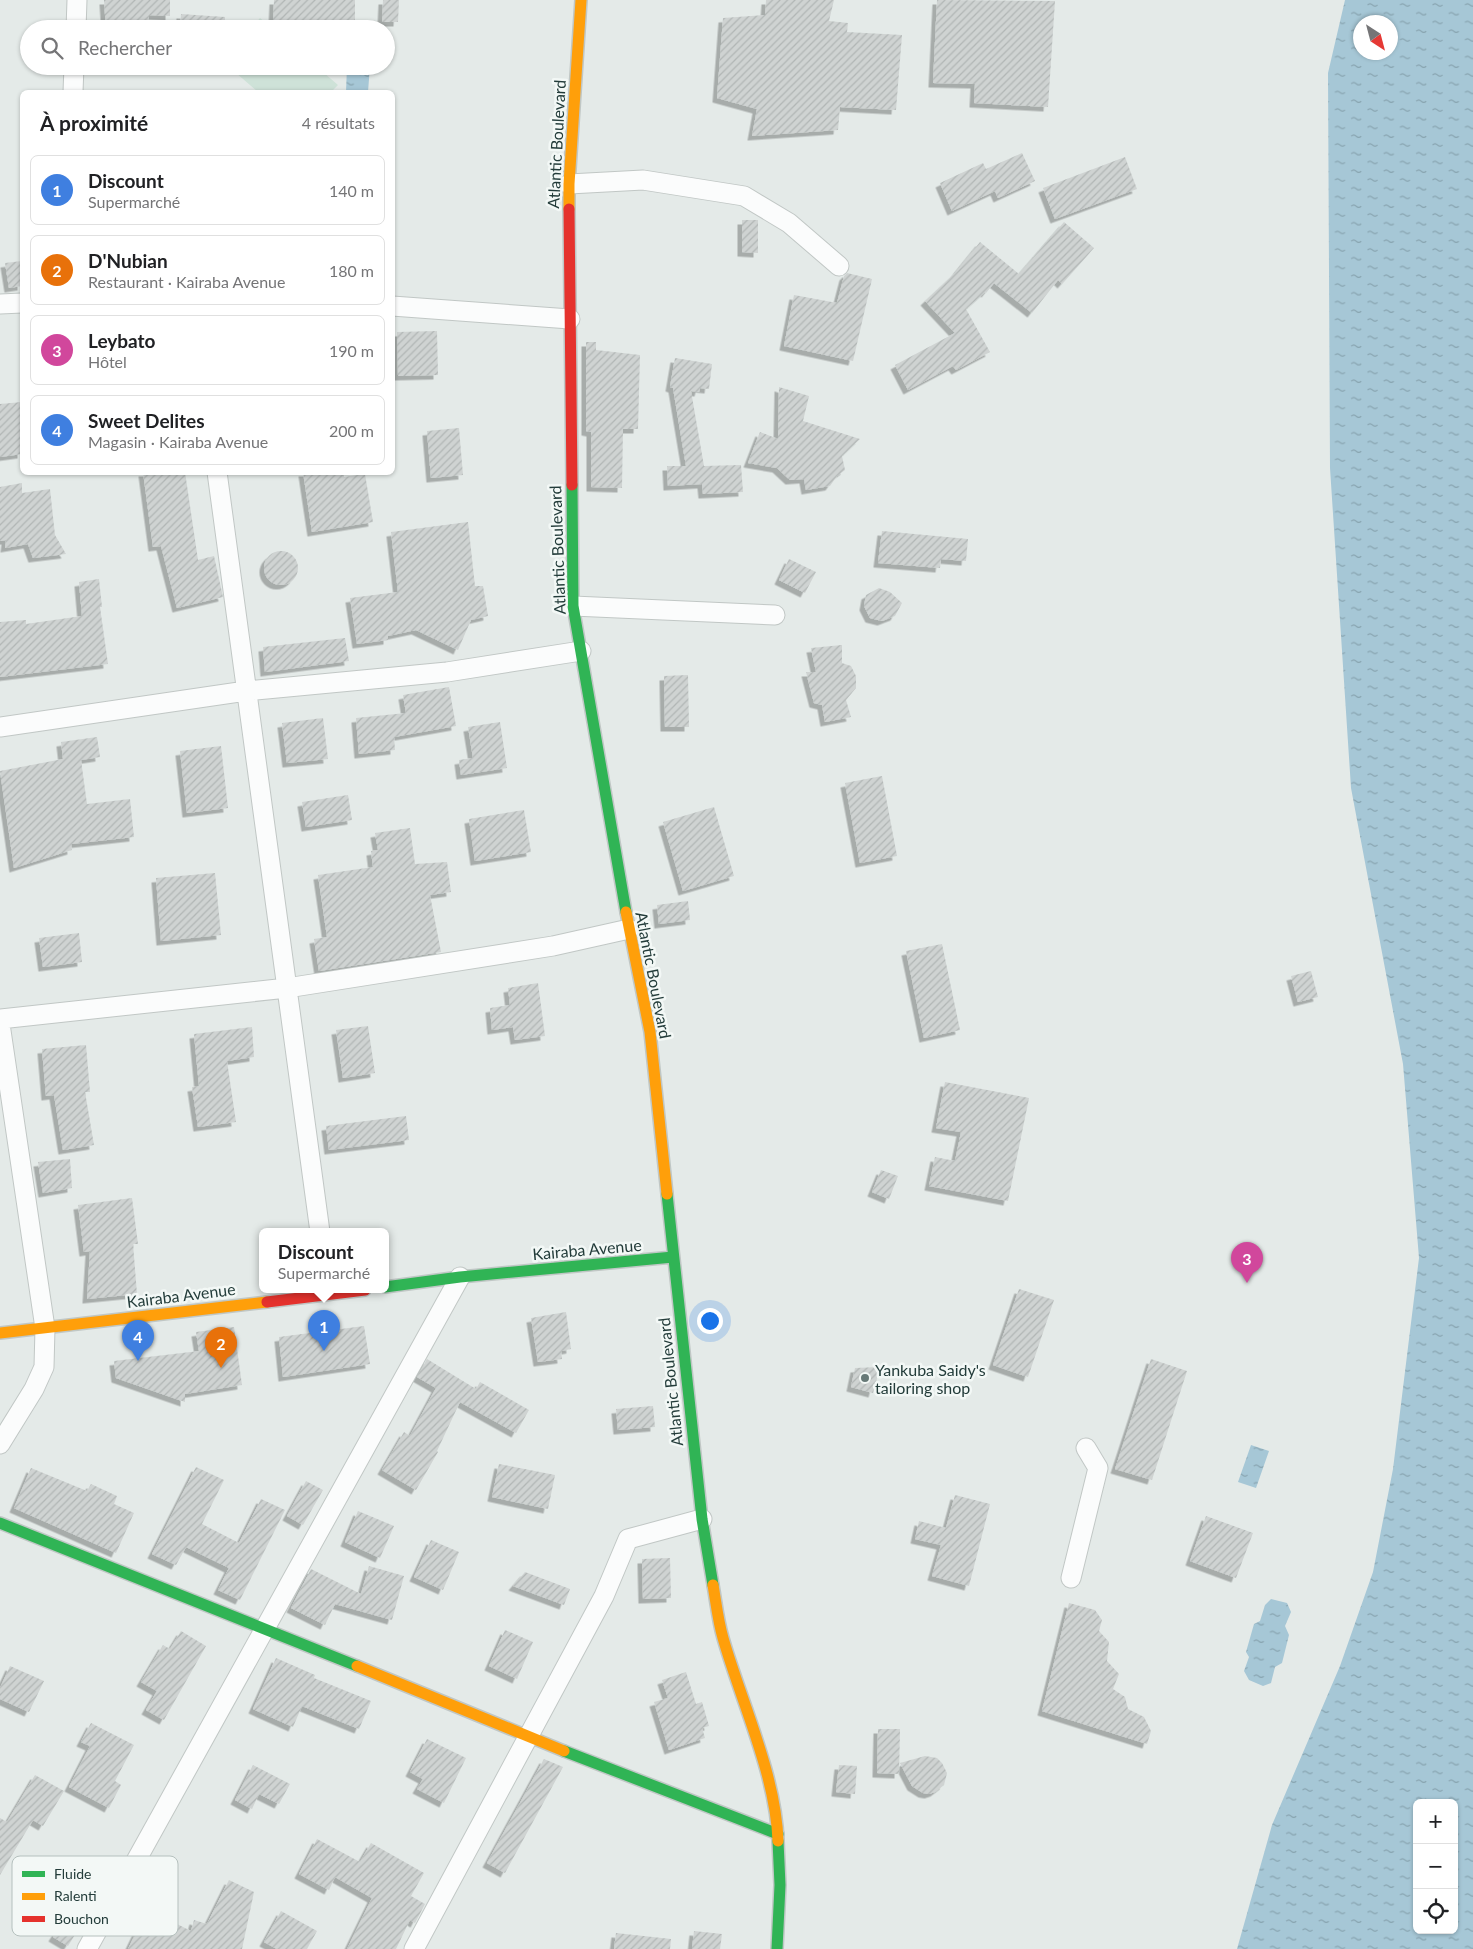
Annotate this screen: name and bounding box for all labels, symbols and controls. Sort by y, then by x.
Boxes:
north arrow [1353,15,1398,60]
search box [20,20,395,75]
icon: search [38,34,66,62]
text: Rechercher [78,36,172,59]
street label: Atlantic Boulevard [543,79,569,209]
text: À proximité [40,110,148,135]
text: 4 résultats [302,113,375,132]
text: Discount [88,169,164,192]
text: 1 [52,181,62,200]
text: 140 m [329,181,374,200]
text: Supermarché [88,192,180,211]
text: D'Nubian [88,249,168,272]
text: 2 [52,261,62,280]
text: 180 m [329,261,374,280]
text: Restaurant · Kairaba Avenue [88,272,285,291]
text: Leybato [88,329,155,352]
text: 3 [52,341,62,360]
text: 190 m [329,341,374,360]
text: Hôtel [88,352,127,371]
text: Sweet Delites [88,409,205,432]
text: 4 [52,421,62,440]
text: 200 m [329,421,374,440]
text: Magasin · Kairaba Avenue [88,432,268,451]
street label: Atlantic Boulevard [545,485,569,615]
street label: Atlantic Boulevard [632,910,676,1040]
popup [259,1228,389,1293]
street label: Kairaba Avenue [532,1235,642,1263]
text: Discount [278,1240,354,1263]
pin: 3 [1231,1242,1263,1283]
text: Supermarché [278,1263,370,1282]
street label: Kairaba Avenue [126,1279,236,1311]
your location [697,1308,723,1334]
pin: 1 [308,1310,340,1351]
street label: Atlantic Boulevard [654,1317,686,1447]
pin: 4 [122,1320,154,1361]
pin: 2 [205,1327,237,1368]
place label: Yankuba Saidy's tailoring shop [875,1360,986,1397]
marker: Yankuba Saidy's tailoring shop [859,1372,871,1384]
map controls [1413,1799,1458,1934]
button: + [1413,1799,1458,1844]
button: − [1413,1844,1458,1889]
legend [12,1856,178,1936]
text: Fluide [54,1865,92,1882]
text: Ralenti [54,1887,97,1904]
button: locate [1413,1889,1458,1934]
text: Bouchon [54,1910,109,1927]

